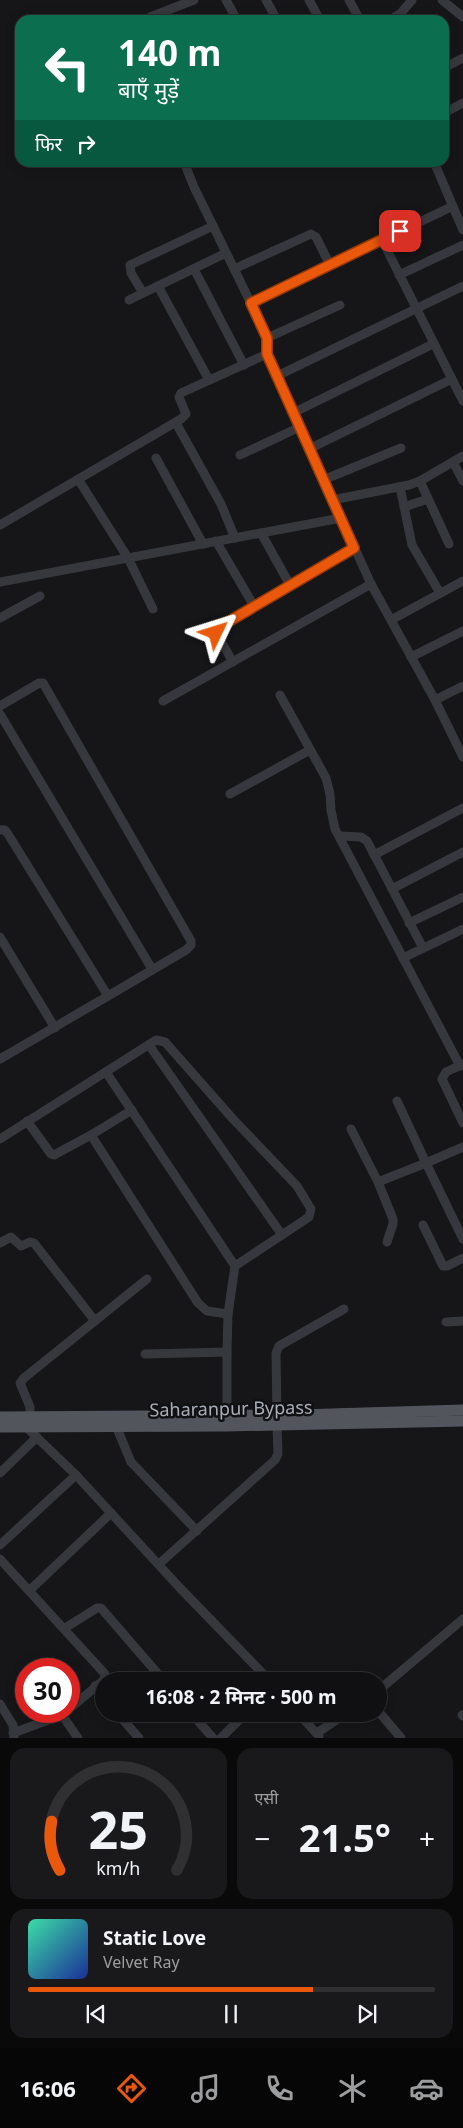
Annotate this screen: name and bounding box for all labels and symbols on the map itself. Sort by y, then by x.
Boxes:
pin [379,210,421,252]
position arrow [189,606,241,658]
street label: Saharanpur Bypass [149,1395,313,1421]
speed limit sign: 30 [15,1658,80,1723]

